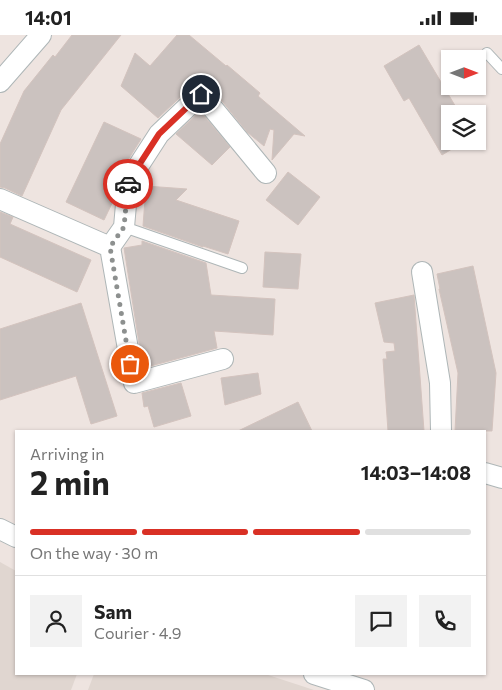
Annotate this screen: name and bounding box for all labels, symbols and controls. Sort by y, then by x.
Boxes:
text: 14:01 [25,6,72,29]
north arrow [441,50,486,95]
map controls [441,50,486,150]
pin [180,73,222,115]
icon: home [187,80,215,108]
button: layers [441,105,486,150]
courier [103,159,153,209]
icon: car [114,170,142,198]
pin [109,343,151,385]
icon: bag [116,350,144,378]
text: Arriving in [30,444,104,463]
text: 14:03–14:08 [361,461,471,484]
text: 2 min [30,462,110,502]
text: On the way · 30 m [30,543,158,562]
button: person [30,595,82,647]
button: chat [355,595,407,647]
button: phone [419,595,471,647]
text: Sam [94,600,132,623]
text: Courier · 4.9 [94,623,181,642]

